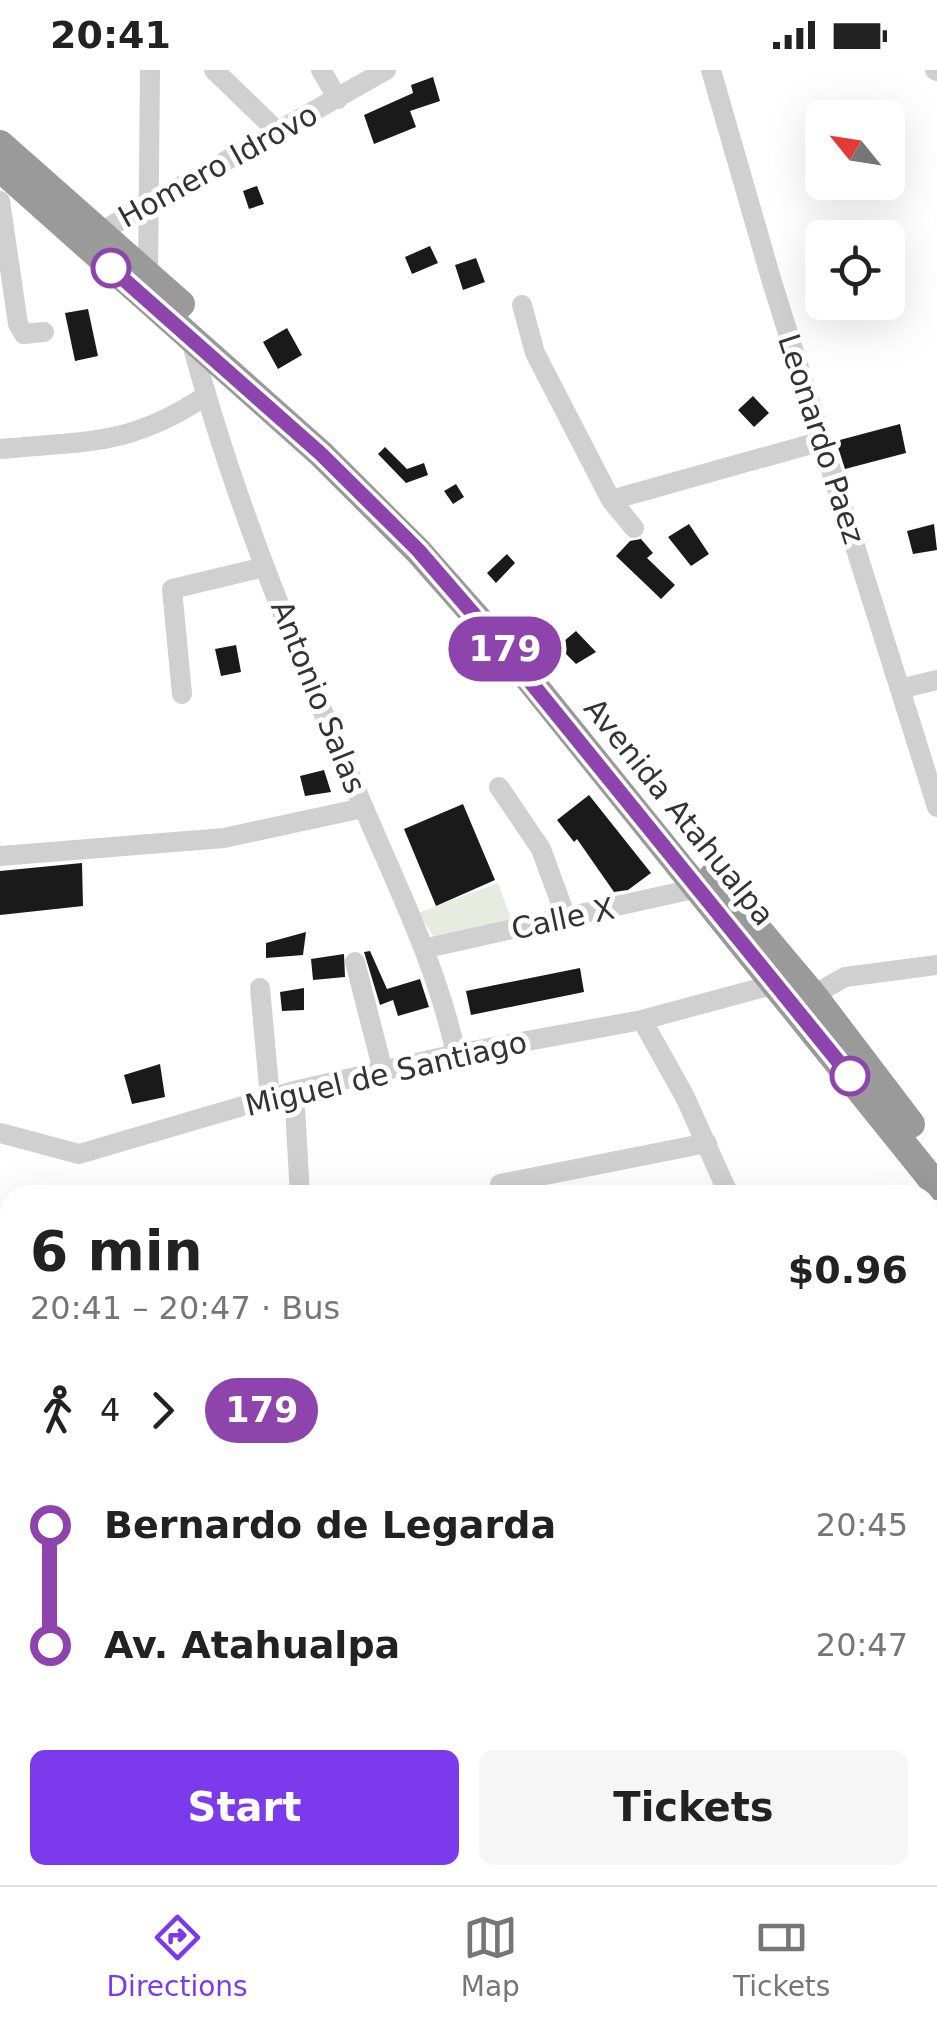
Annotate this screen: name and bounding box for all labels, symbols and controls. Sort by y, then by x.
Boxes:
text: 20:41 [50,13,171,57]
street label: Homero Idrovo [112,96,323,235]
north arrow [805,100,905,200]
map controls [805,100,905,320]
button: locate [805,220,905,320]
unlabelled marker [92,249,130,287]
street label: Leonardo Paez [771,330,872,548]
street label: Antonio Salas [264,595,373,798]
line badge: 179 [448,616,562,682]
text: 179 [468,629,542,669]
street label: Avenida Atahualpa [577,691,782,932]
street label: Calle X [508,891,618,946]
street label: Miguel de Santiago [242,1024,530,1123]
unlabelled marker [831,1057,869,1095]
text: 6 min [30,1219,203,1283]
text: $0.96 [788,1248,908,1292]
text: 20:41 – 20:47 · Bus [30,1289,340,1327]
icon: walk [30,1383,85,1438]
icon: forward [135,1383,190,1438]
text: 179 [225,1390,298,1430]
text: 4 [100,1391,120,1429]
text: Bernardo de Legarda [104,1503,556,1547]
text: 20:45 [816,1506,908,1544]
text: Av. Atahualpa [104,1623,400,1667]
text: 20:47 [816,1626,908,1664]
button: Start [30,1750,459,1865]
button: Tickets [479,1750,908,1865]
tab: Directions [107,1910,248,2003]
tab: Map [461,1910,520,2003]
tab: Tickets [733,1910,830,2003]

